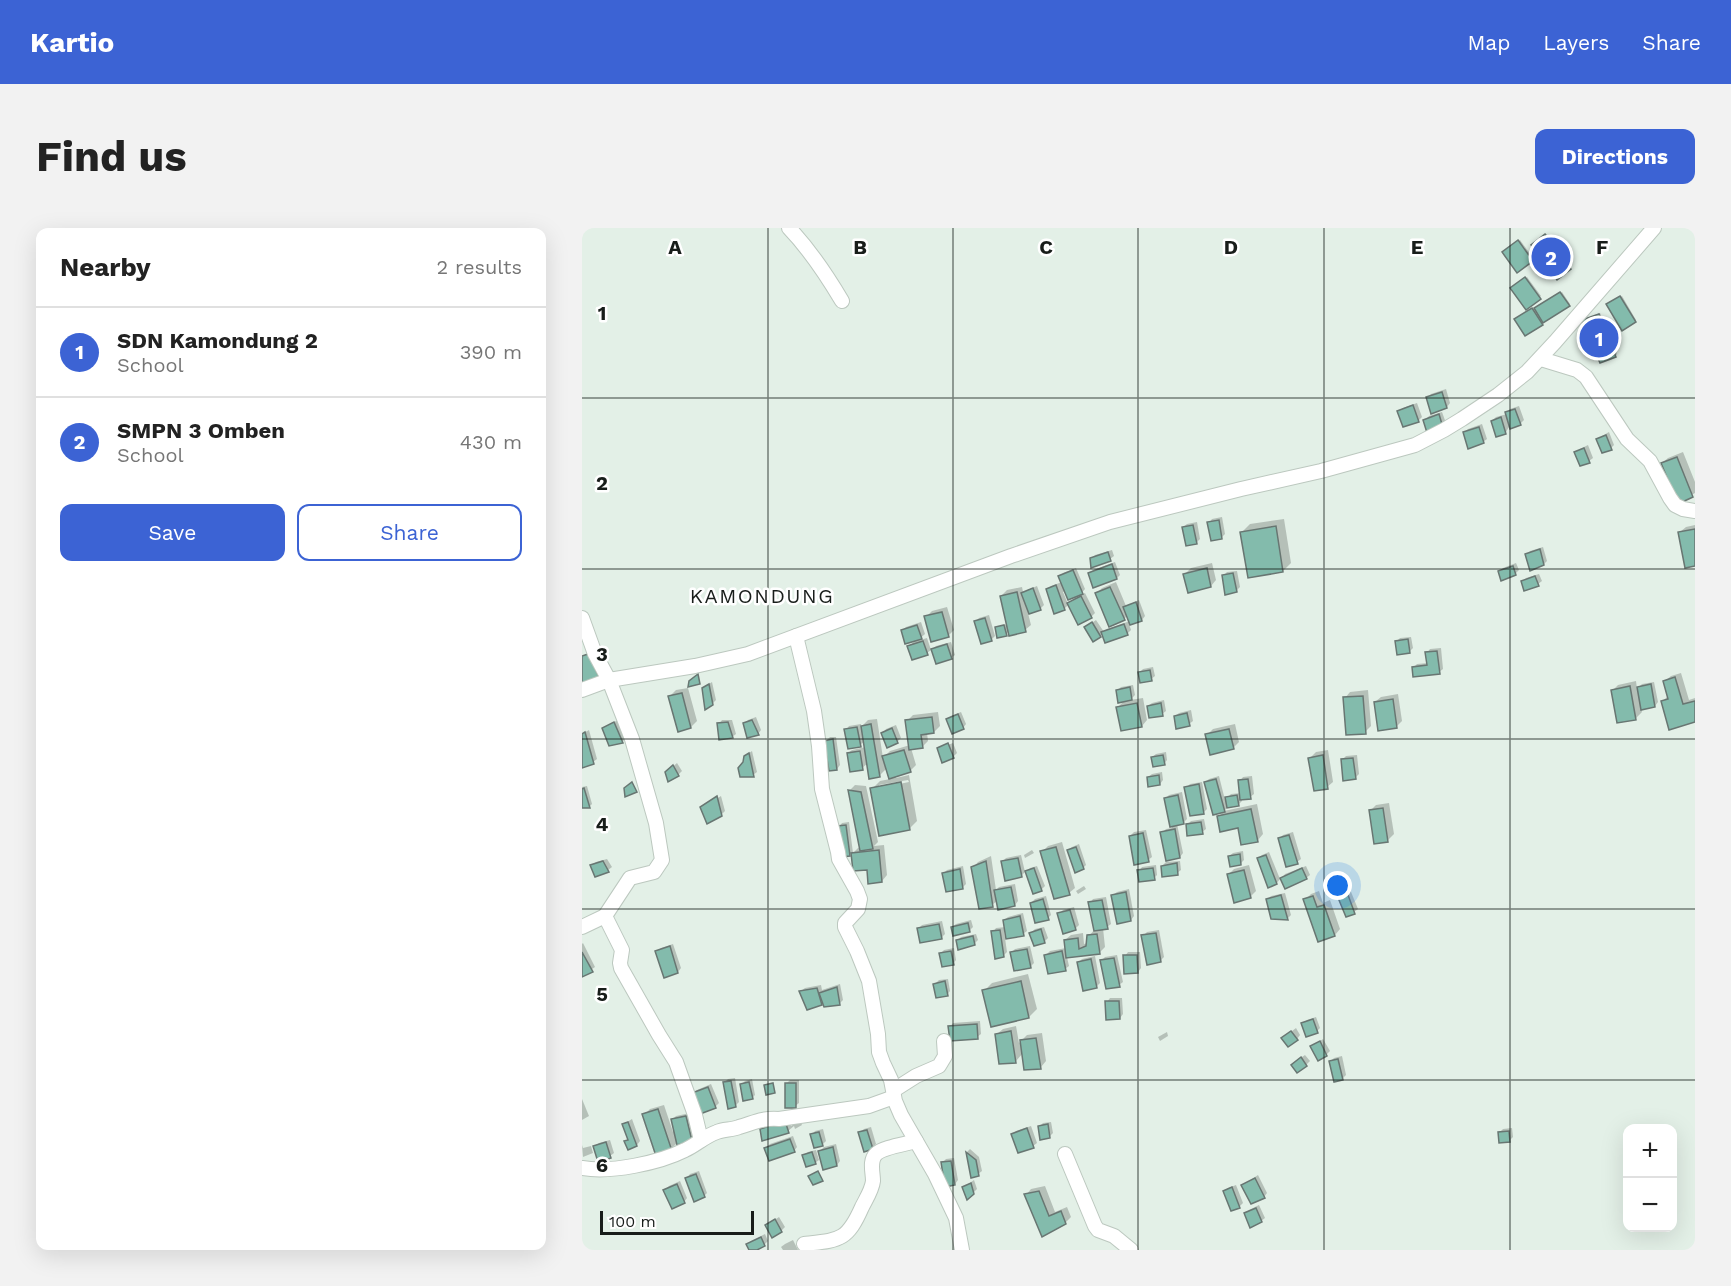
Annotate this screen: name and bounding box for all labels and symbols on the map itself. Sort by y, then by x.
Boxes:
pin: 2 [1532,234,1570,279]
text: A [668,235,682,259]
text: B [853,235,867,259]
text: C [1039,235,1053,259]
text: D [1224,235,1238,259]
text: E [1411,235,1423,259]
text: F [1596,235,1608,259]
text: 1 [598,301,606,325]
pin: 1 [1580,316,1618,360]
text: 2 [596,471,608,495]
district label: KAMONDUNG [690,584,834,608]
text: 3 [596,642,608,666]
text: 4 [596,812,609,836]
your location [1323,871,1352,900]
text: 5 [596,982,608,1006]
text: 6 [596,1153,608,1177]
scale bar [600,1208,754,1236]

